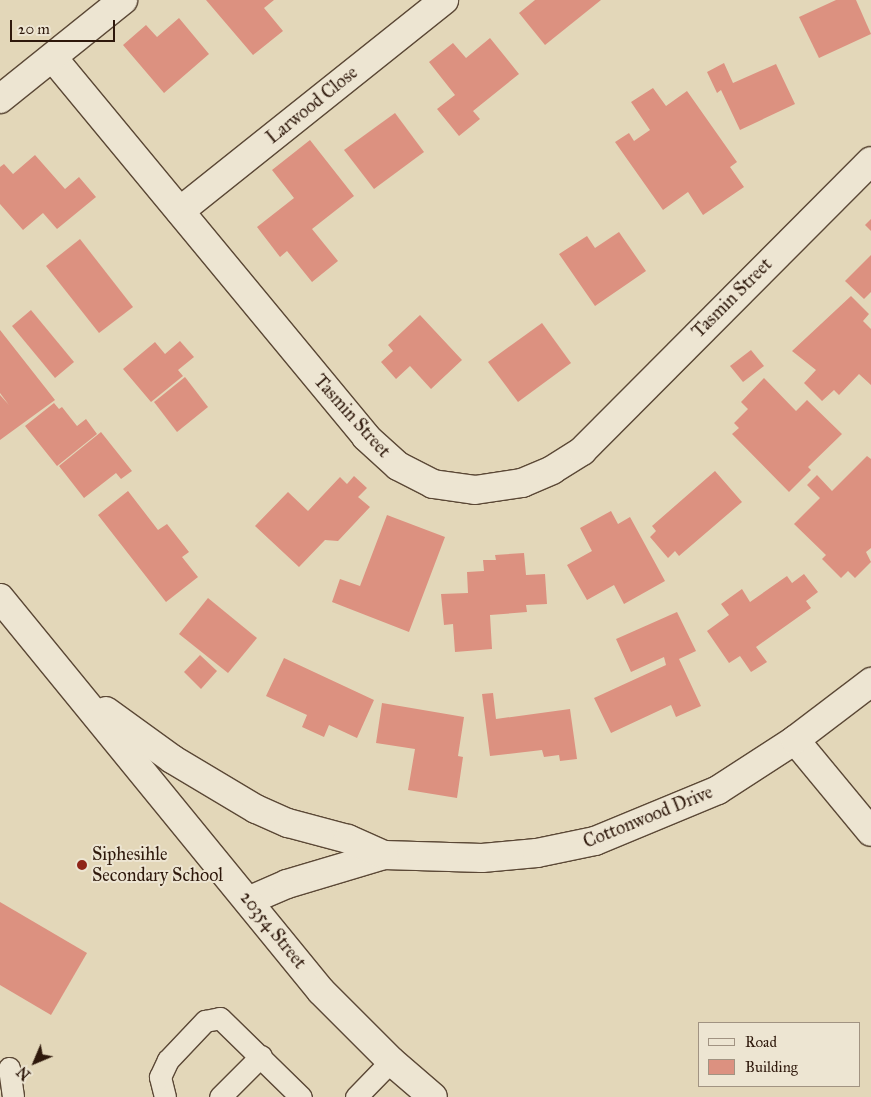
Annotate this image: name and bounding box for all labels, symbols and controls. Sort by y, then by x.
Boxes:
scale bar [12,10,118,42]
text: 20 m [18,20,50,38]
street label: Larwood Close [262,62,362,148]
street label: Tasmin Street [688,254,776,342]
street label: Tasmin Street [309,370,395,462]
street label: Cottonwood Drive [580,781,716,853]
place label: Siphesihle Secondary School [92,844,223,886]
marker: Siphesihle Secondary School [76,859,88,871]
street label: 20354 Street [235,887,311,973]
legend [698,1022,861,1087]
text: Road [745,1033,777,1051]
north arrow [10,1037,60,1087]
text: Building [745,1058,798,1076]
text: N [14,1063,34,1083]

